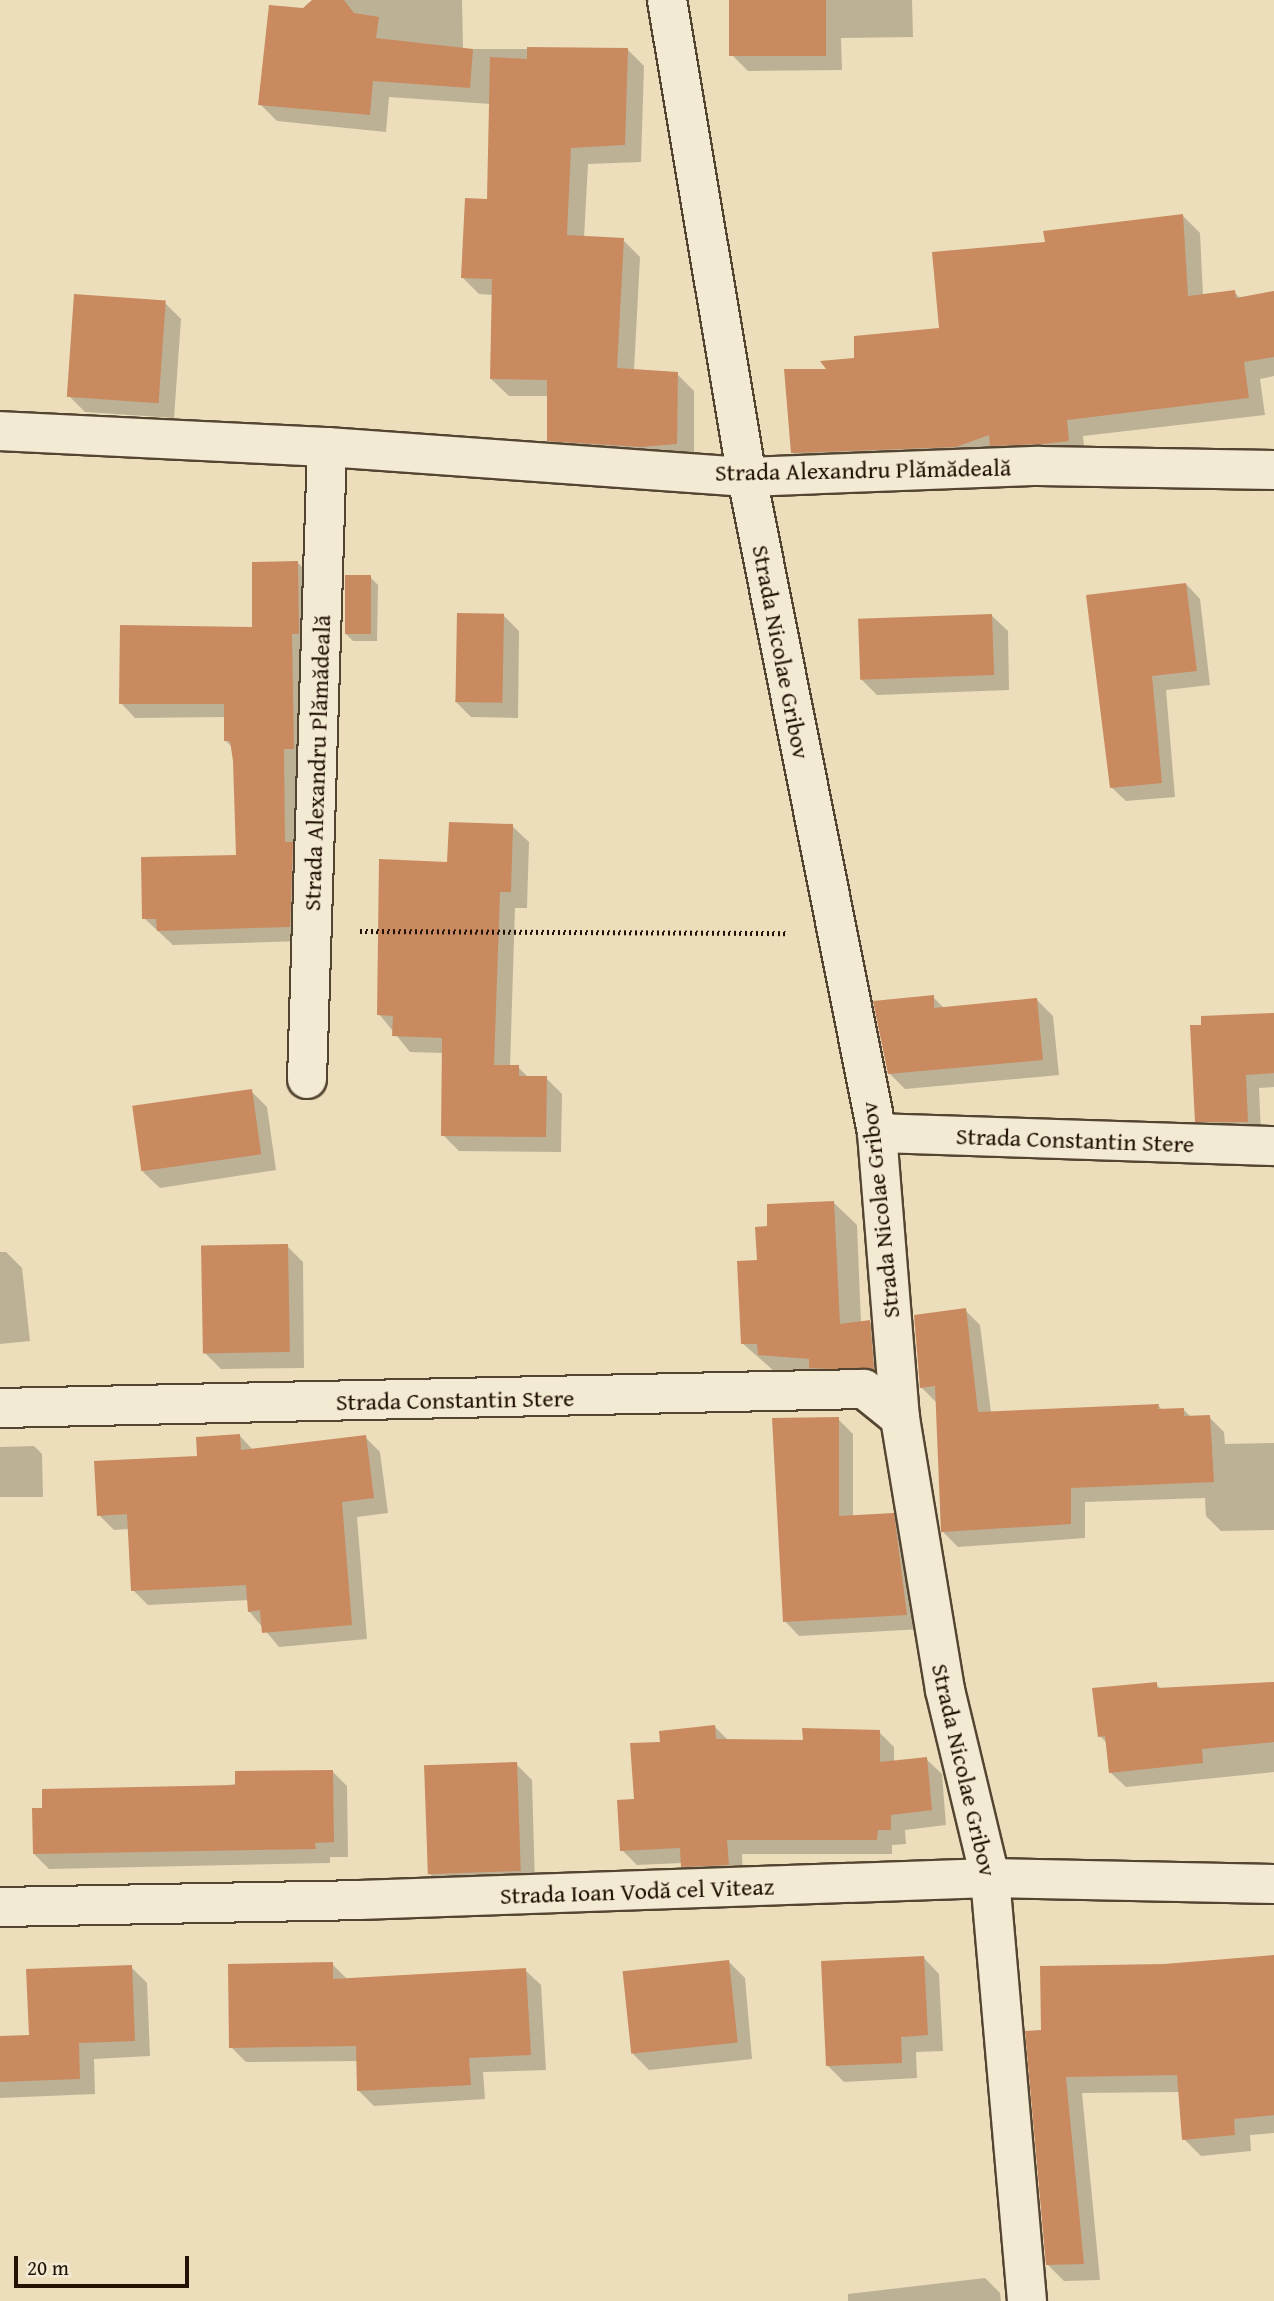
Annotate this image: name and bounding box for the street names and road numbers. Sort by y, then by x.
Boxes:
street label: Strada Alexandru Plămădeală [715,453,1011,487]
street label: Strada Nicolae Gribov [746,543,816,761]
street label: Strada Alexandru Plămădeală [297,614,337,912]
street label: Strada Nicolae Gribov [854,1100,906,1320]
street label: Strada Constantin Stere [955,1121,1195,1159]
street label: Strada Constantin Stere [336,1384,574,1416]
street label: Strada Nicolae Gribov [926,1661,1002,1879]
street label: Strada Ioan Vodă cel Viteaz [499,1872,775,1910]

